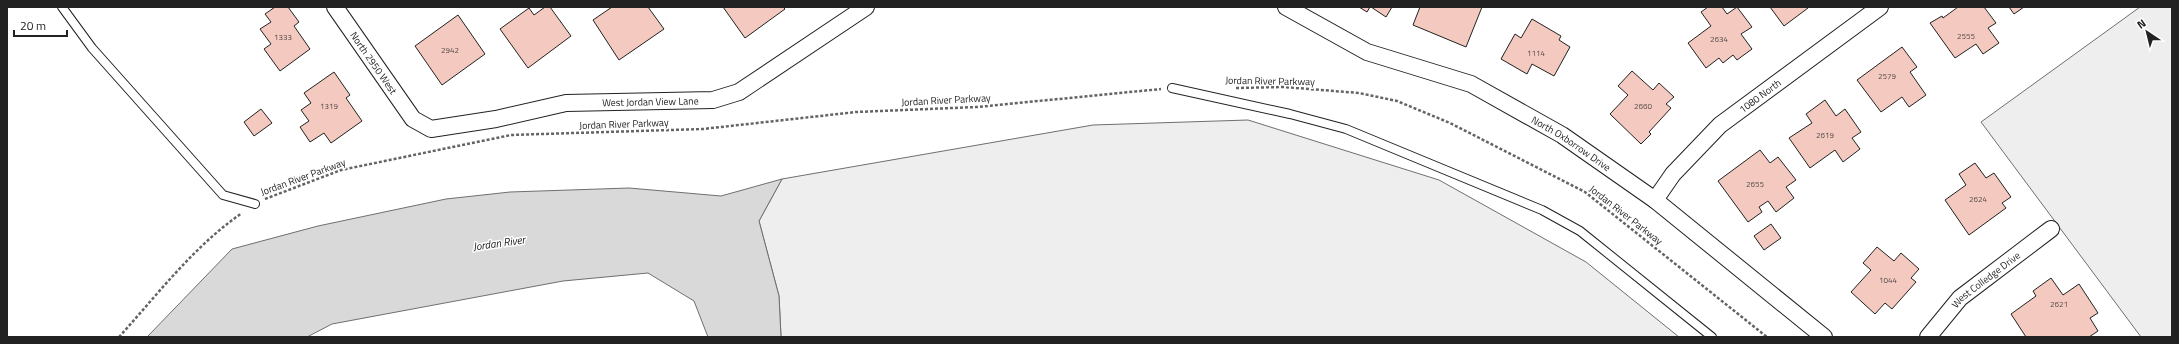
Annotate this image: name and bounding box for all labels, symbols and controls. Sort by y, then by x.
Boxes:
scale bar [14,12,67,38]
north arrow [2127,12,2167,52]
text: N [2134,15,2149,33]
text: 20 m [20,16,46,35]
street label: North 2950 West [347,29,401,97]
house number: 2555 [1957,30,1975,42]
house number: 1333 [274,31,292,43]
house number: 2634 [1710,33,1728,45]
house number: 2942 [441,44,459,56]
house number: 1114 [1527,47,1545,59]
house number: 2579 [1878,70,1896,82]
street label: Jordan River Parkway [1225,73,1315,89]
street label: 1080 North [1736,75,1784,116]
street label: Jordan River Parkway [901,90,991,110]
street label: West Jordan View Lane [602,93,699,110]
house number: 1319 [320,100,338,112]
house number: 2660 [1634,100,1652,112]
street label: North Oxborrow Drive [1529,112,1614,175]
street label: Jordan River Parkway [579,115,669,133]
house number: 2619 [1816,129,1834,141]
street label: Jordan River Parkway [258,155,348,199]
house number: 2655 [1746,178,1764,190]
street label: Jordan River Parkway [1586,182,1666,249]
house number: 2624 [1969,193,1987,205]
water label: Jordan River [472,231,528,255]
street label: West Colledge Drive [1948,248,2023,311]
house number: 1044 [1879,274,1897,286]
house number: 2621 [2050,298,2068,310]

